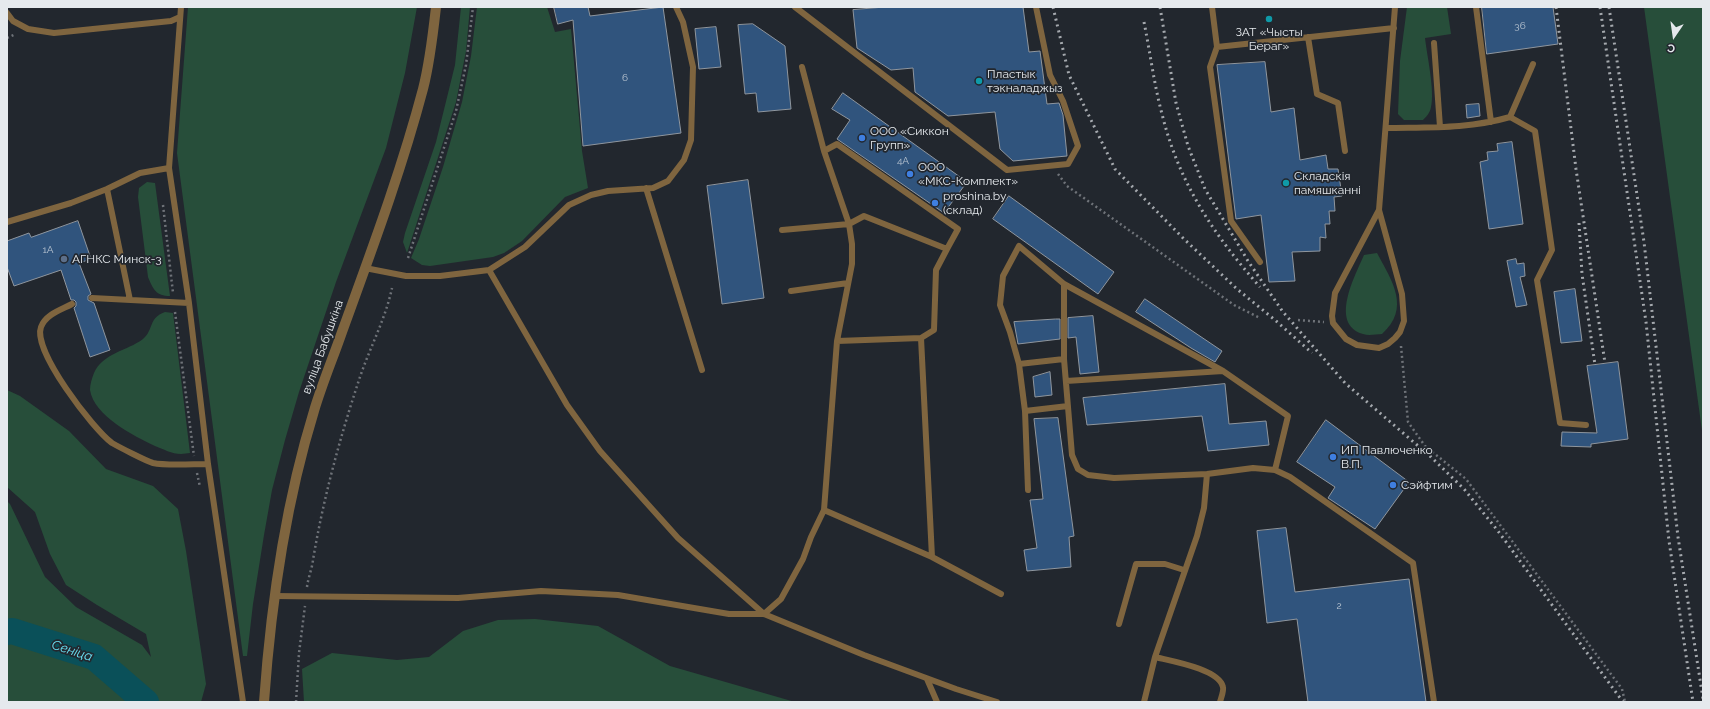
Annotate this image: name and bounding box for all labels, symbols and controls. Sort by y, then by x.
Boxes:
marker: ЗАТ «Чысты Бераг» [1264,14,1274,24]
north arrow [1654,16,1694,56]
house number: 36 [1514,20,1526,32]
place label: ЗАТ «Чысты Бераг» [1235,25,1303,53]
text: С [1666,41,1676,55]
place label: Пластык тэкналаджыз [987,67,1063,95]
house number: 6 [622,72,628,84]
marker: Пластык тэкналаджыз [974,76,984,86]
place label: ООО «Сиккон Групп» [870,124,949,152]
marker: ООО «Сиккон Групп» [857,133,867,143]
house number: 4А [897,155,909,167]
place label: ООО «МКС-Комплект» [918,160,1018,188]
marker: ООО «МКС-Комплект» [905,169,915,179]
place label: Складскія памяшканні [1294,169,1361,197]
marker: Складскія памяшканні [1281,178,1291,188]
place label: рroshina.by (склад) [943,189,1006,217]
marker: рroshina.by (склад) [930,198,940,208]
house number: 1А [42,244,54,256]
place label: АГНКС Минск-3 [72,252,162,266]
marker: АГНКС Минск-3 [59,254,69,264]
street label: вуліца Бабушкіна [299,298,347,396]
place label: ИП Павлюченко В.П. [1341,443,1433,471]
marker: ИП Павлюченко В.П. [1328,452,1338,462]
place label: Сэйфтим [1401,478,1453,492]
marker: Сэйфтим [1388,480,1398,490]
house number: 2 [1336,600,1342,612]
water label: Сеніца [50,637,94,665]

